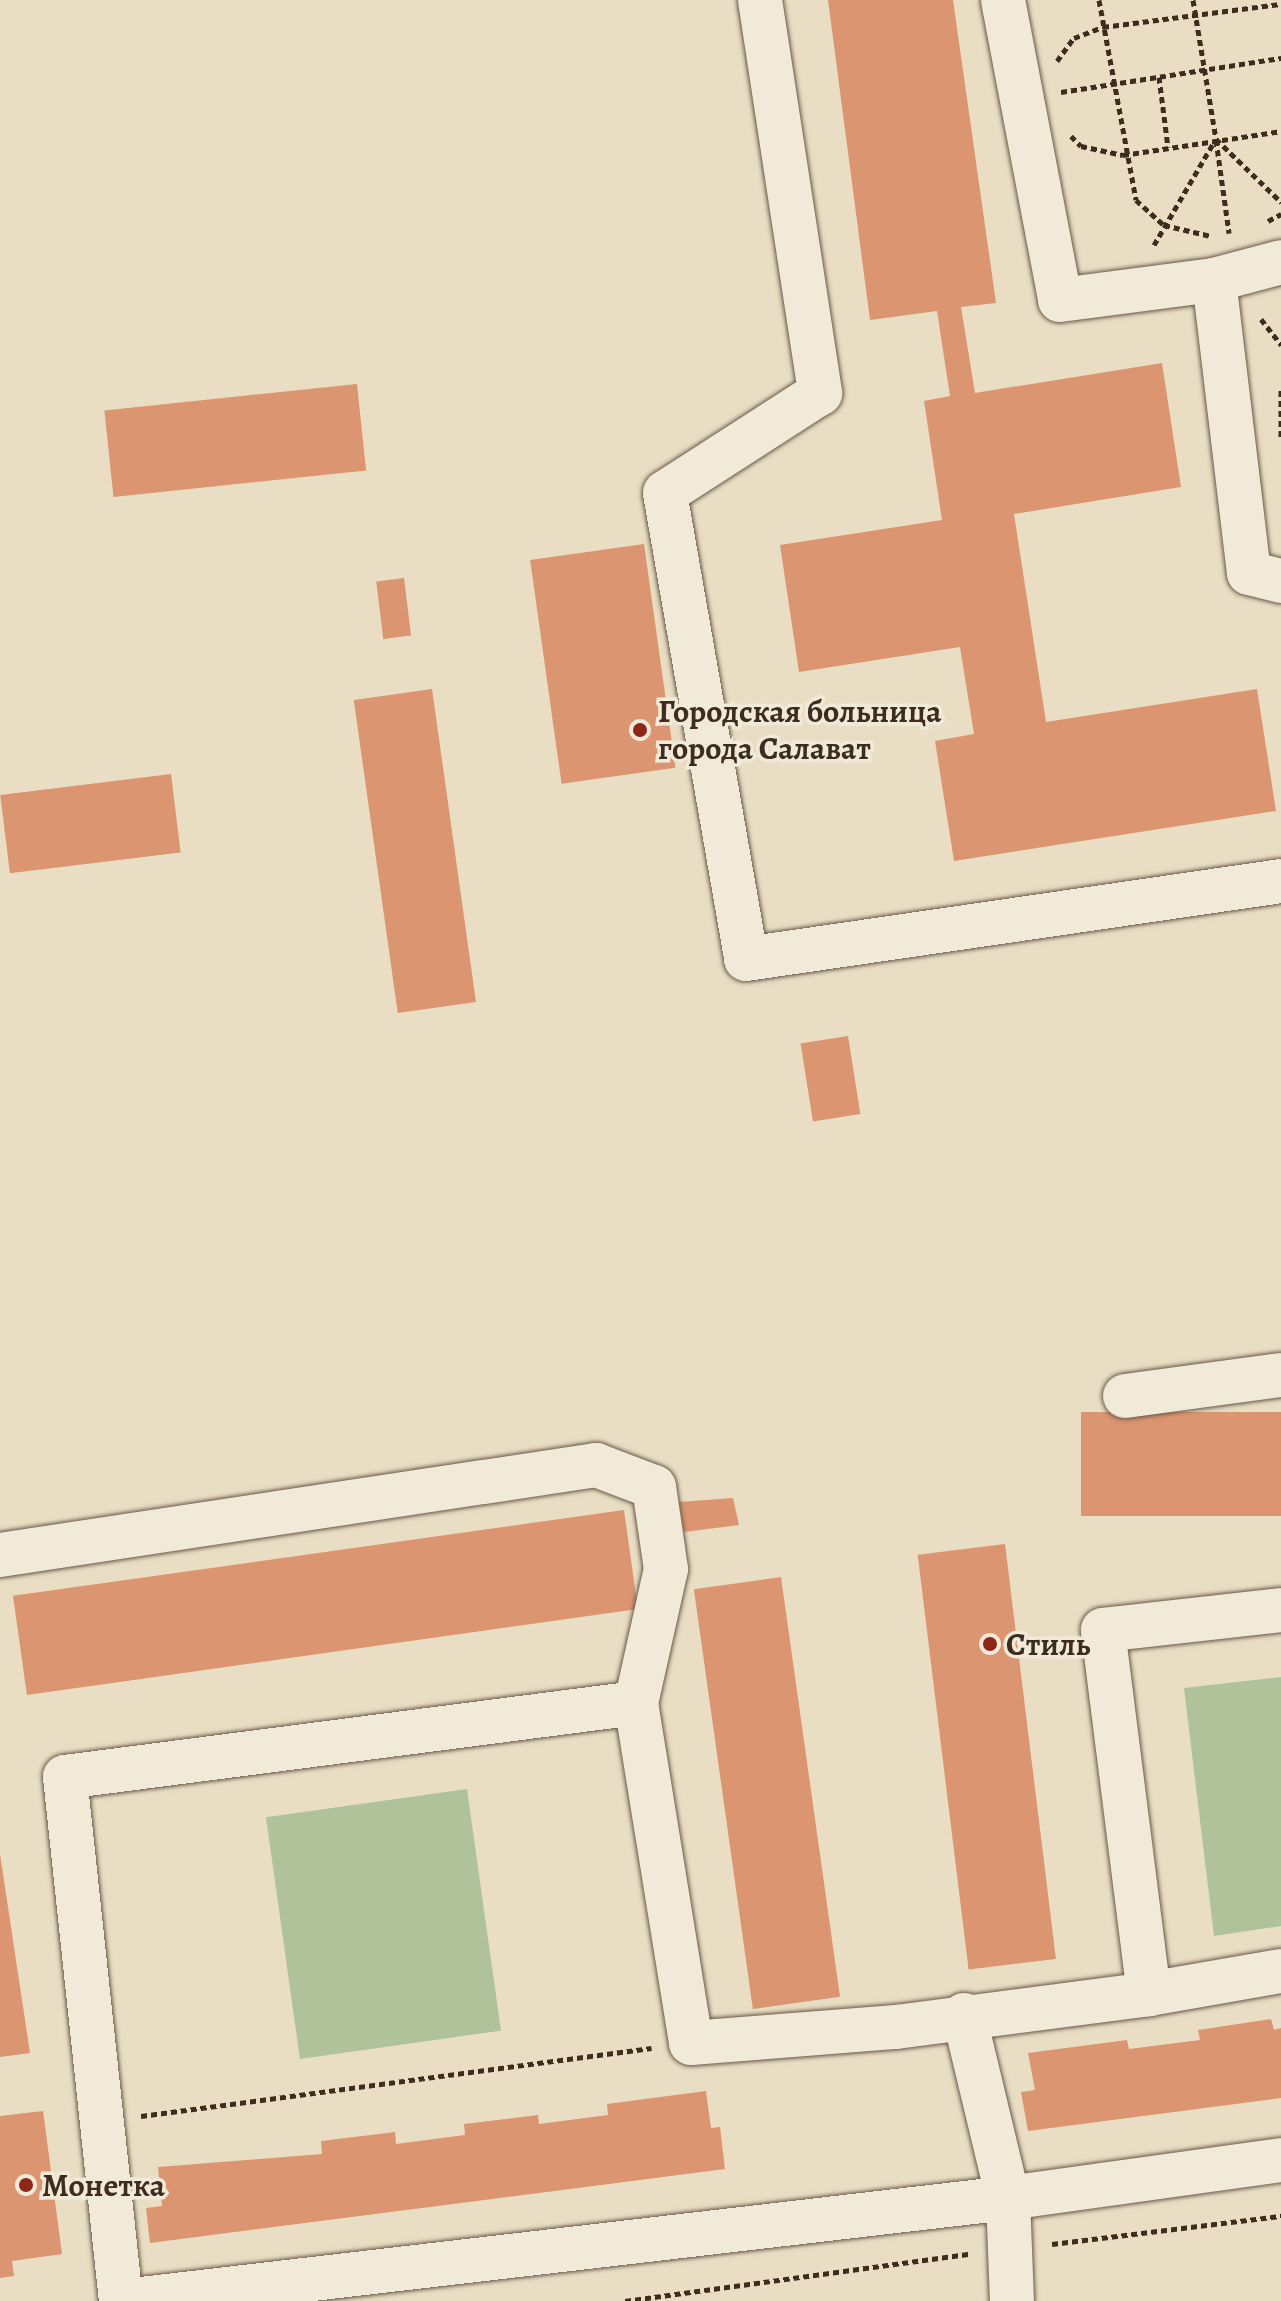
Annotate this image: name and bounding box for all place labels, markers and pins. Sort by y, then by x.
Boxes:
place label: Городская больница города Салават [658,693,941,768]
marker: Городская больница города Салават [629,719,651,741]
place label: Стиль [1006,1625,1090,1663]
marker: Стиль [981,1635,999,1653]
place label: Монетка [42,2166,165,2204]
marker: Монетка [17,2176,35,2194]

